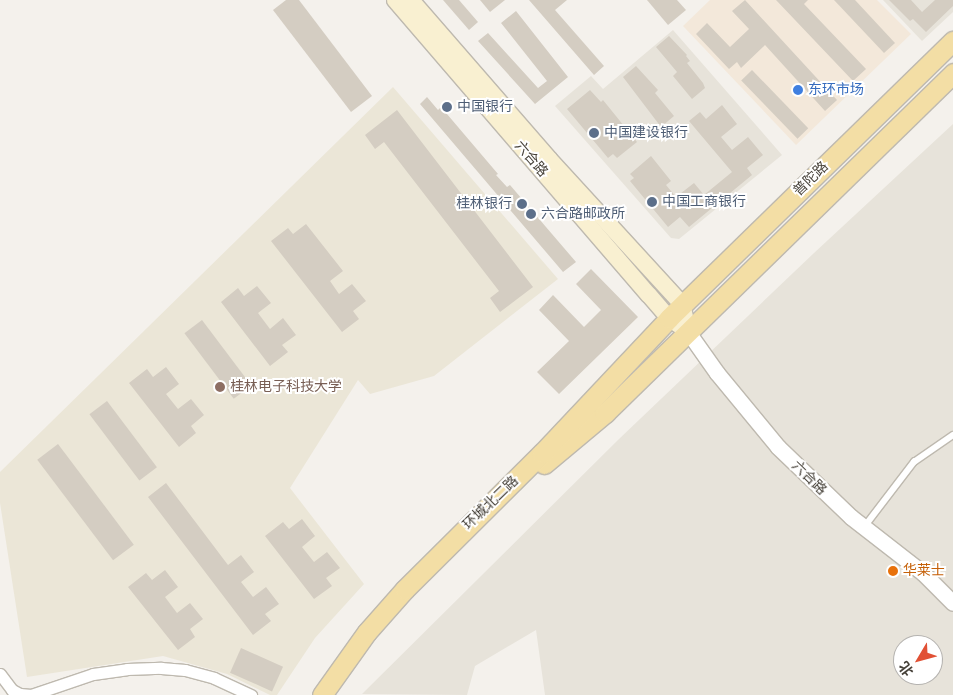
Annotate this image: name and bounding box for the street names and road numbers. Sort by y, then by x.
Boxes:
street label: 六合路 [511,138,551,180]
street label: 普陀路 [790,158,832,200]
street label: 六合路 [788,457,830,499]
street label: 环城北二路 [460,473,522,533]

